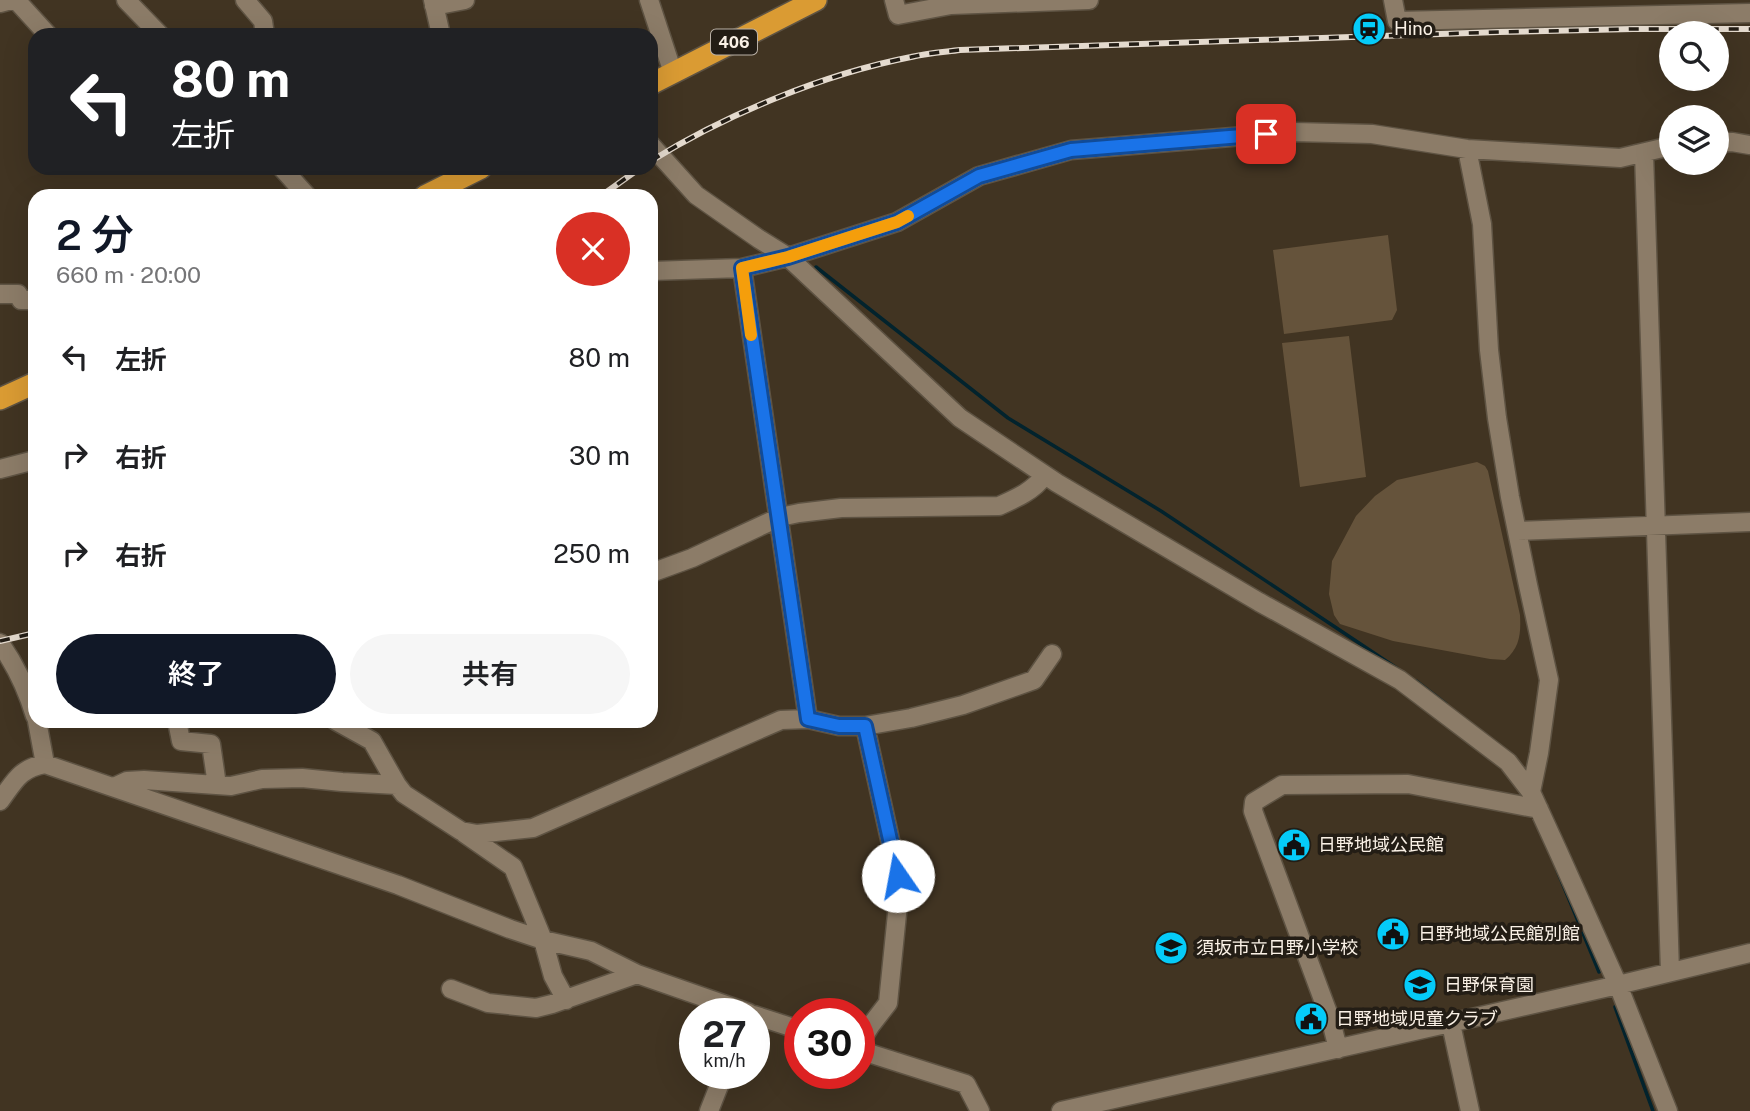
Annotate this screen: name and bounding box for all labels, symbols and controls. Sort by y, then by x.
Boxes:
station icon: Hino [1350,10,1388,48]
place label: Hino [1394,18,1433,39]
map controls [1659,21,1729,175]
button: search [1659,21,1729,91]
road number: 406 [711,30,757,54]
text: 80 m [171,50,290,108]
icon: left [56,56,147,147]
pin [1236,104,1296,164]
button: layers [1659,105,1729,175]
icon: arrive [1247,115,1285,153]
text: 左折 [171,116,235,153]
text: 2 分 [56,210,134,259]
button: close [556,212,630,286]
text: 660 m · 20:00 [56,261,201,288]
icon: left [56,338,94,376]
text: 80 m [569,342,630,373]
text: 左折 [115,344,167,375]
icon: right [56,436,94,474]
text: 30 m [569,440,630,471]
text: 右折 [115,442,167,473]
icon: right [56,534,94,572]
text: 250 m [553,538,630,569]
text: 右折 [115,540,167,571]
button: 終了 [56,634,336,714]
button: 共有 [350,634,630,714]
public building icon: 日野地域公民館 [1275,826,1313,864]
place label: 日野地域公民館 [1318,834,1444,855]
position arrow [861,839,935,913]
public building icon: 日野地域公民館別館 [1374,915,1412,953]
place label: 日野地域公民館別館 [1418,923,1580,944]
school or university icon: 須坂市立日野小学校 [1152,929,1190,967]
place label: 須坂市立日野小学校 [1196,937,1358,958]
school or university icon: 日野保育園 [1401,966,1439,1004]
place label: 日野保育園 [1444,974,1534,995]
speed limit sign: 30 [784,998,875,1089]
public building icon: 日野地域児童クラブ [1292,1000,1330,1038]
place label: 日野地域児童クラブ [1336,1008,1498,1029]
text: 27 [702,1014,747,1055]
text: km/h [703,1050,746,1071]

